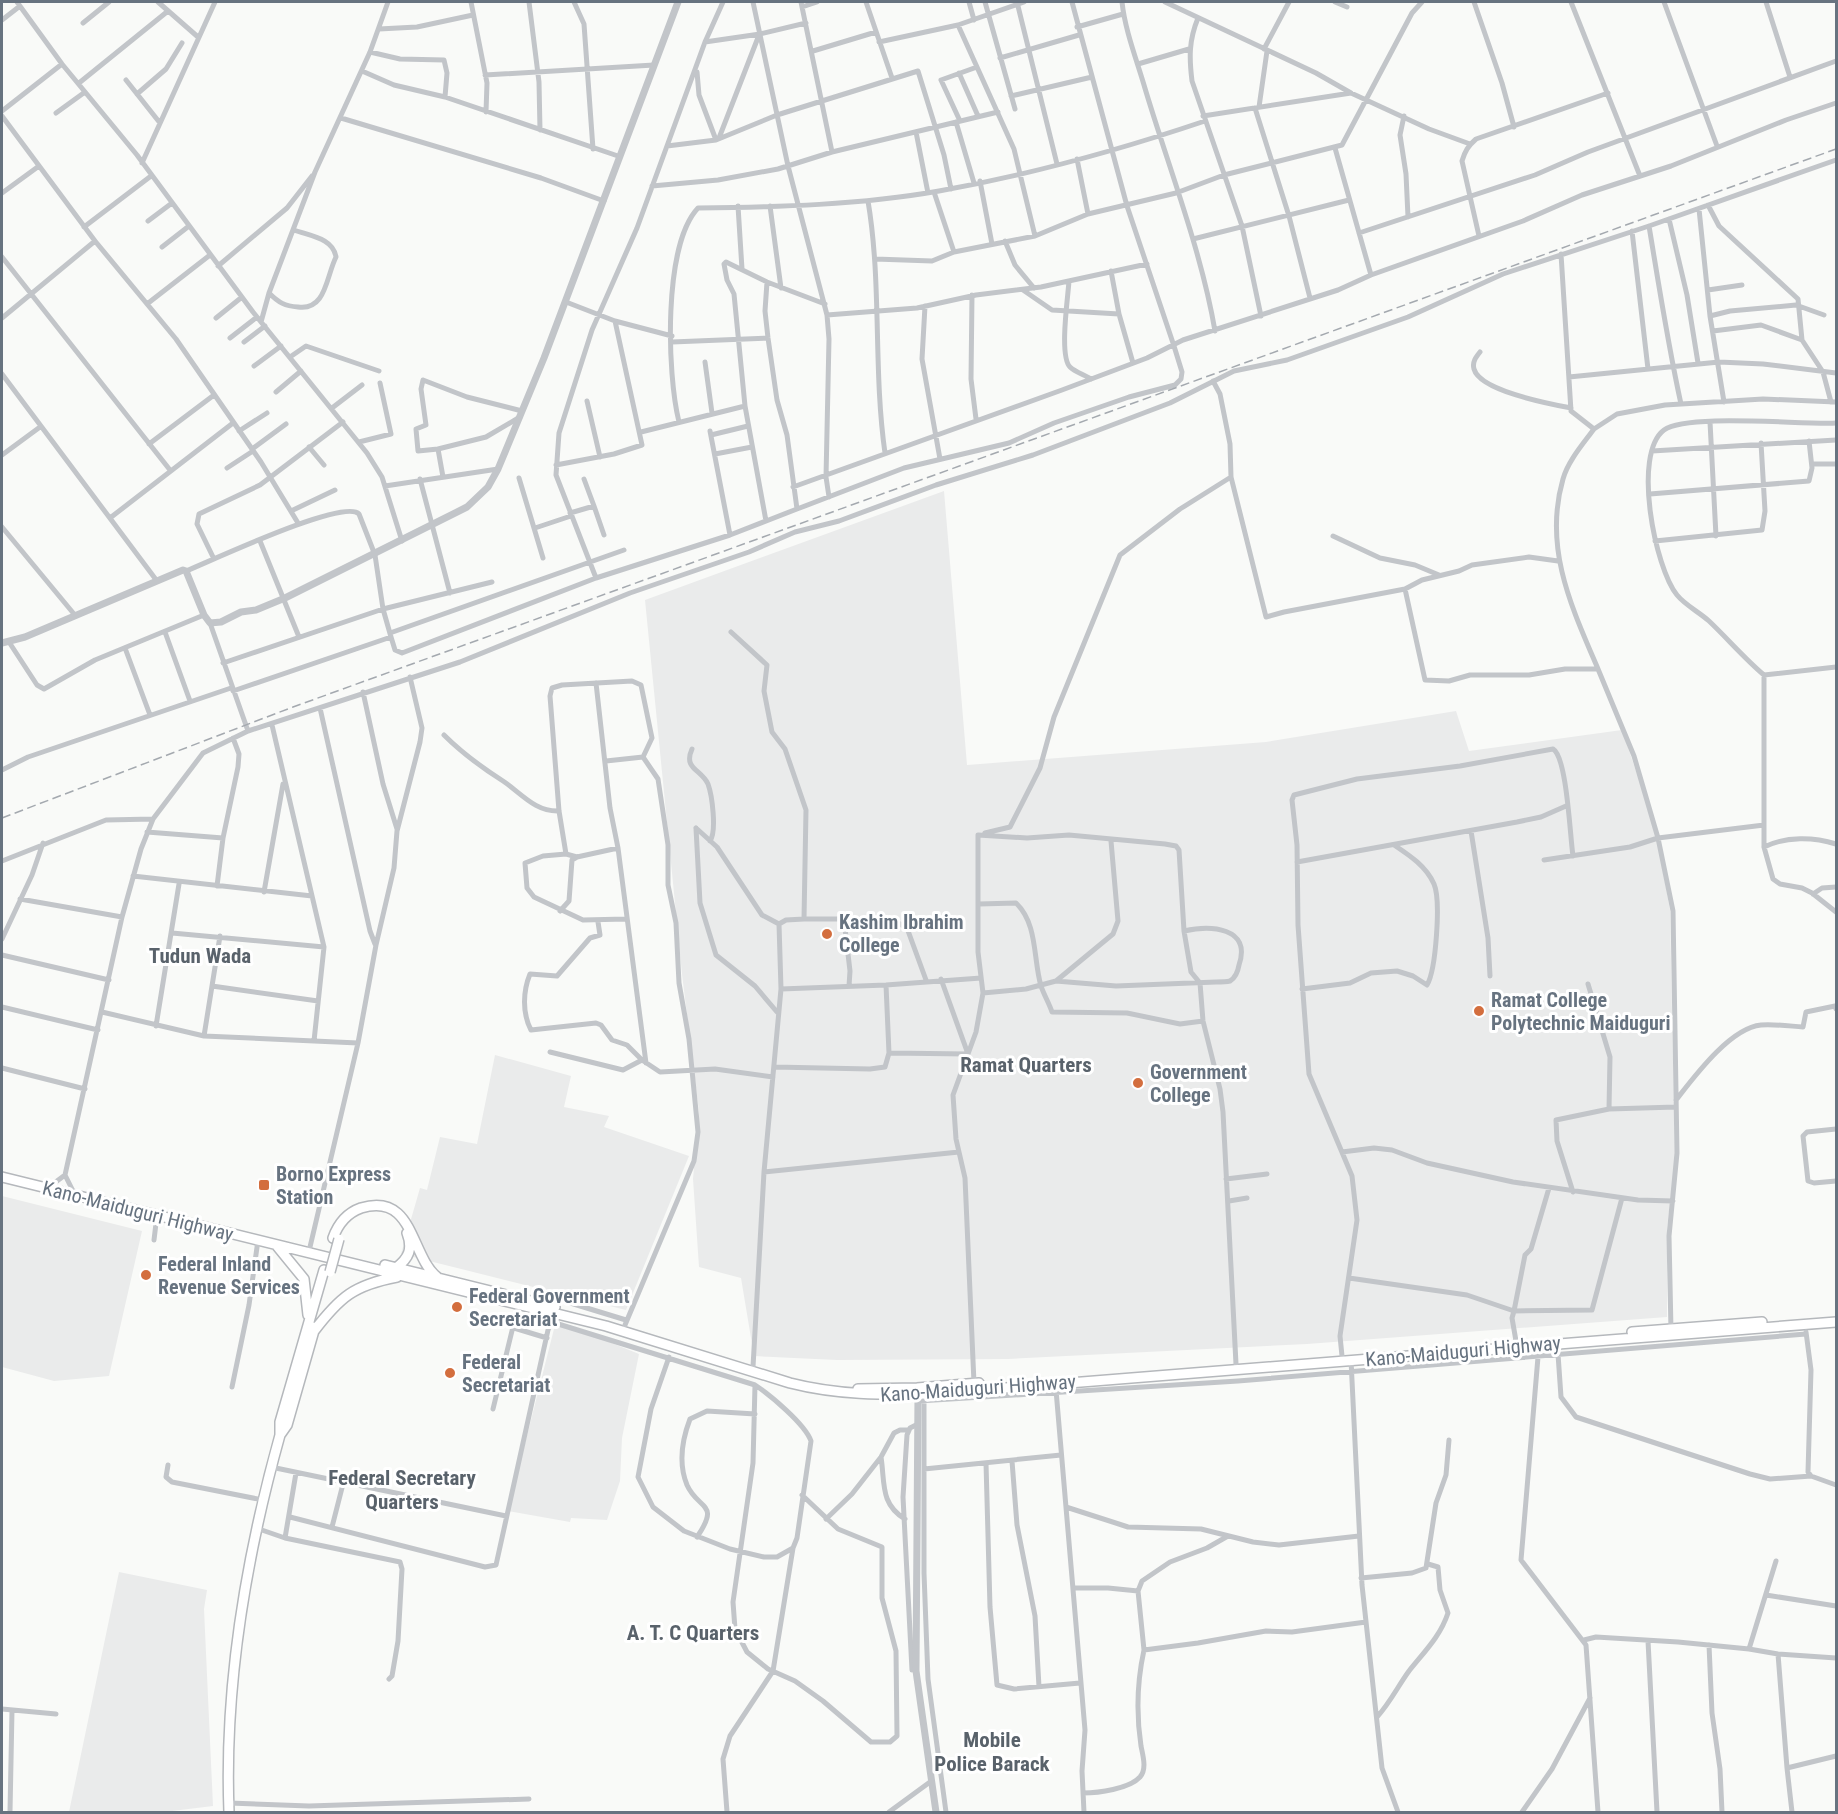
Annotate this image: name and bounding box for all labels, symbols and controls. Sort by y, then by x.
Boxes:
place label: Kashim Ibrahim College [839,910,964,957]
marker: Kashim Ibrahim College [820,927,834,941]
district label: Tudun Wada [149,944,251,968]
place label: Ramat College Polytechnic Maiduguri [1491,988,1671,1035]
marker: Ramat College Polytechnic Maiduguri [1472,1004,1486,1018]
district label: Ramat Quarters [960,1053,1092,1077]
place label: Government College [1150,1060,1247,1107]
marker: Government College [1131,1076,1145,1090]
place label: Borno Express Station [276,1162,391,1209]
street label: Kano-Maiduguri Highway [40,1176,236,1246]
marker: Borno Express Station [257,1178,271,1192]
place label: Federal Inland Revenue Services [158,1252,300,1299]
marker: Federal Inland Revenue Services [139,1268,153,1282]
place label: Federal Government Secretariat [469,1284,630,1331]
marker: Federal Government Secretariat [450,1300,464,1314]
street label: Kano-Maiduguri Highway [1364,1330,1562,1372]
place label: Federal Secretariat [462,1350,550,1397]
marker: Federal Secretariat [443,1366,457,1380]
street label: Kano-Maiduguri Highway [879,1369,1077,1407]
district label: Federal Secretary Quarters [328,1466,476,1514]
district label: A. T. C Quarters [627,1621,759,1645]
district label: Mobile Police Barack [934,1728,1051,1776]

